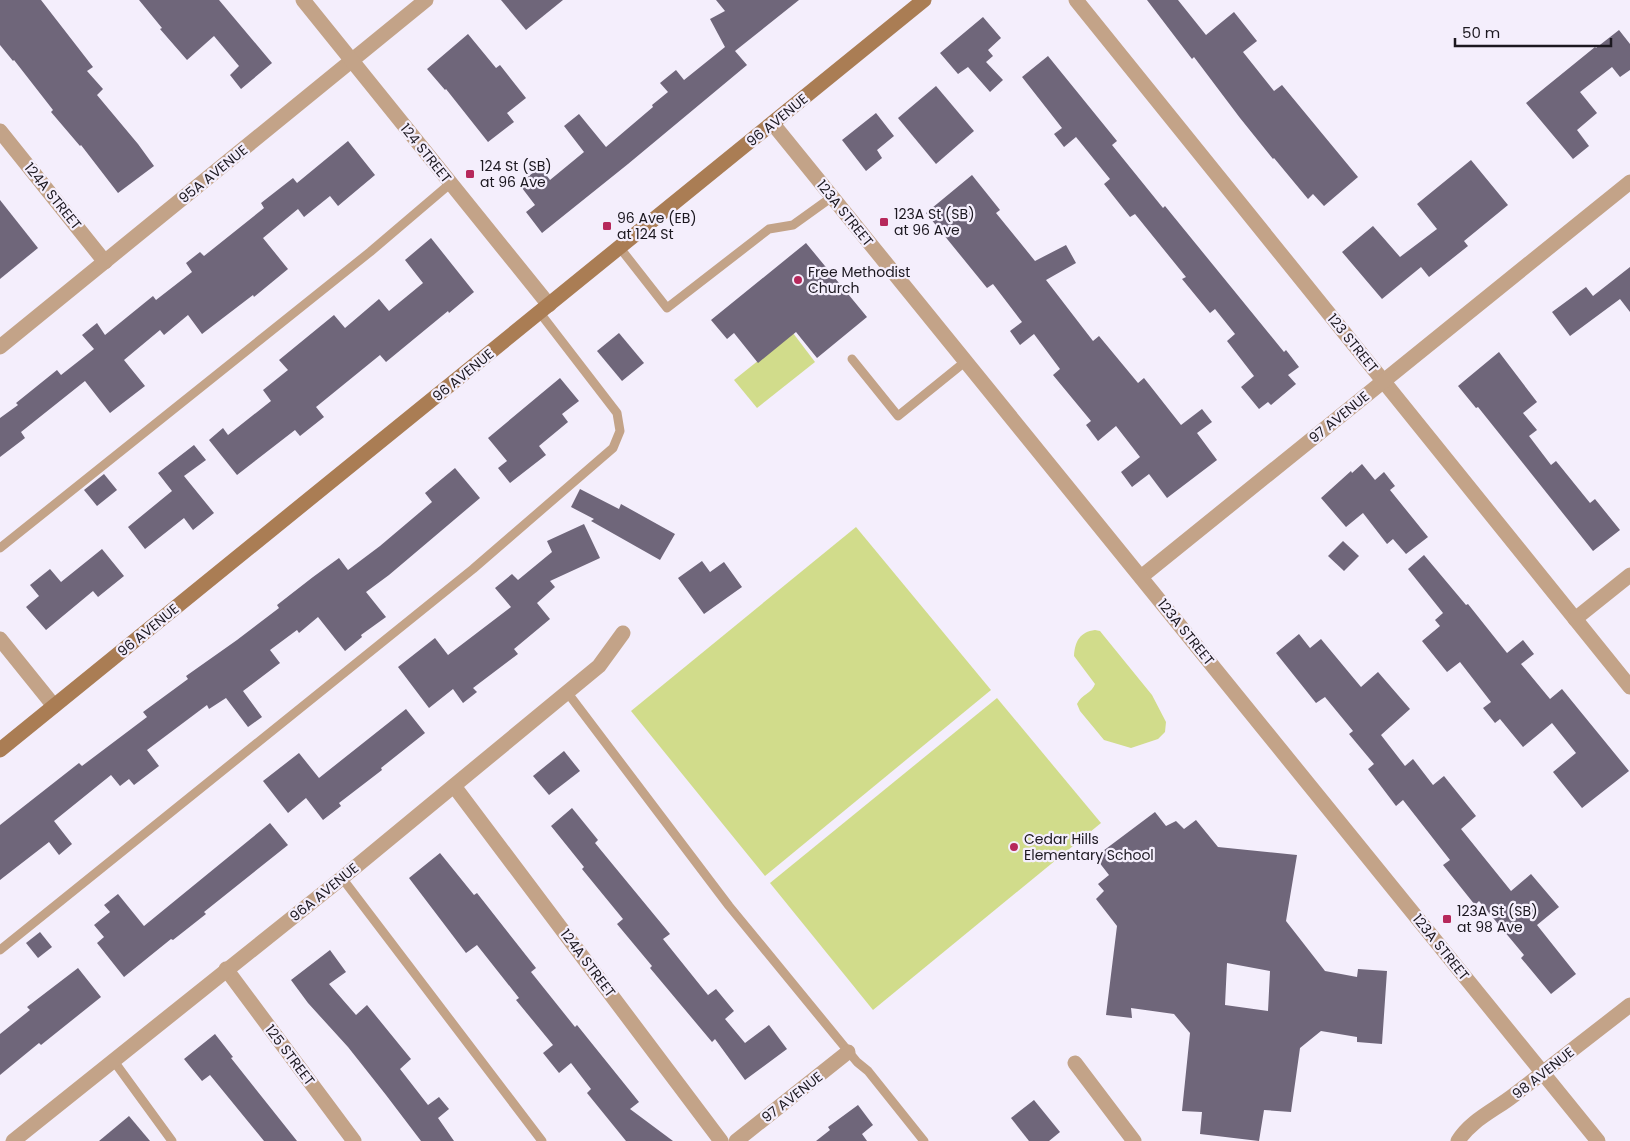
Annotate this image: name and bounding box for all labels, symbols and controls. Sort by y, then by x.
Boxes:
scale bar [1455,15,1611,47]
text: 50 m [1462,22,1500,43]
street label: 96 AVENUE [742,89,812,151]
street label: 124 STREET [396,119,456,187]
street label: 95A AVENUE [174,140,252,208]
place label: 124 St (SB) at 96 Ave [480,156,552,192]
street label: 124A STREET [20,158,86,234]
marker: 124 St (SB) at 96 Ave [464,168,476,180]
street label: 123A STREET [812,176,878,251]
place label: 123A St (SB) at 96 Ave [894,204,975,240]
place label: 96 Ave (EB) at 124 St [617,208,697,244]
marker: 123A St (SB) at 96 Ave [878,216,890,228]
marker: 96 Ave (EB) at 124 St [601,220,613,232]
place label: Free Methodist Church [808,262,910,298]
marker: Free Methodist Church [792,274,804,286]
street label: 123 STREET [1323,309,1383,377]
street label: 96 AVENUE [428,344,498,406]
street label: 97 AVENUE [1304,386,1374,448]
street label: 123A STREET [1153,595,1219,670]
street label: 96 AVENUE [113,599,183,661]
place label: Cedar Hills Elementary School [1024,829,1154,865]
marker: Cedar Hills Elementary School [1008,841,1020,853]
street label: 96A AVENUE [285,858,363,926]
place label: 123A St (SB) at 98 Ave [1457,901,1538,937]
street label: 123A STREET [1408,910,1474,985]
marker: 123A St (SB) at 98 Ave [1441,913,1453,925]
street label: 124A STREET [556,925,621,1002]
street label: 125 STREET [261,1021,320,1090]
street label: 98 AVENUE [1508,1042,1578,1104]
street label: 97 AVENUE [757,1067,827,1127]

